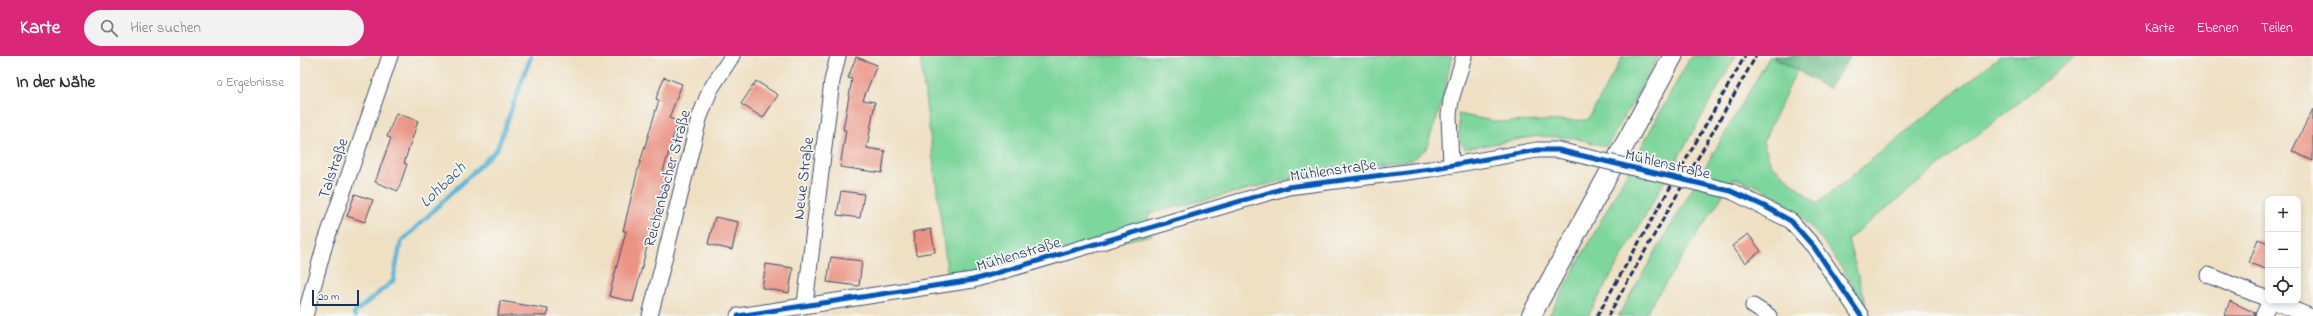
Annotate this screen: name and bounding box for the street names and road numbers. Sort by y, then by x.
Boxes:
street label: Reichenbacher Straße [638,106,698,250]
street label: Talstraße [312,134,356,202]
street label: Neue Straße [787,135,821,221]
street label: Mühlenstraße [1623,143,1713,187]
street label: Mühlenstraße [1289,153,1379,189]
street label: Mühlenstraße [974,231,1064,279]

